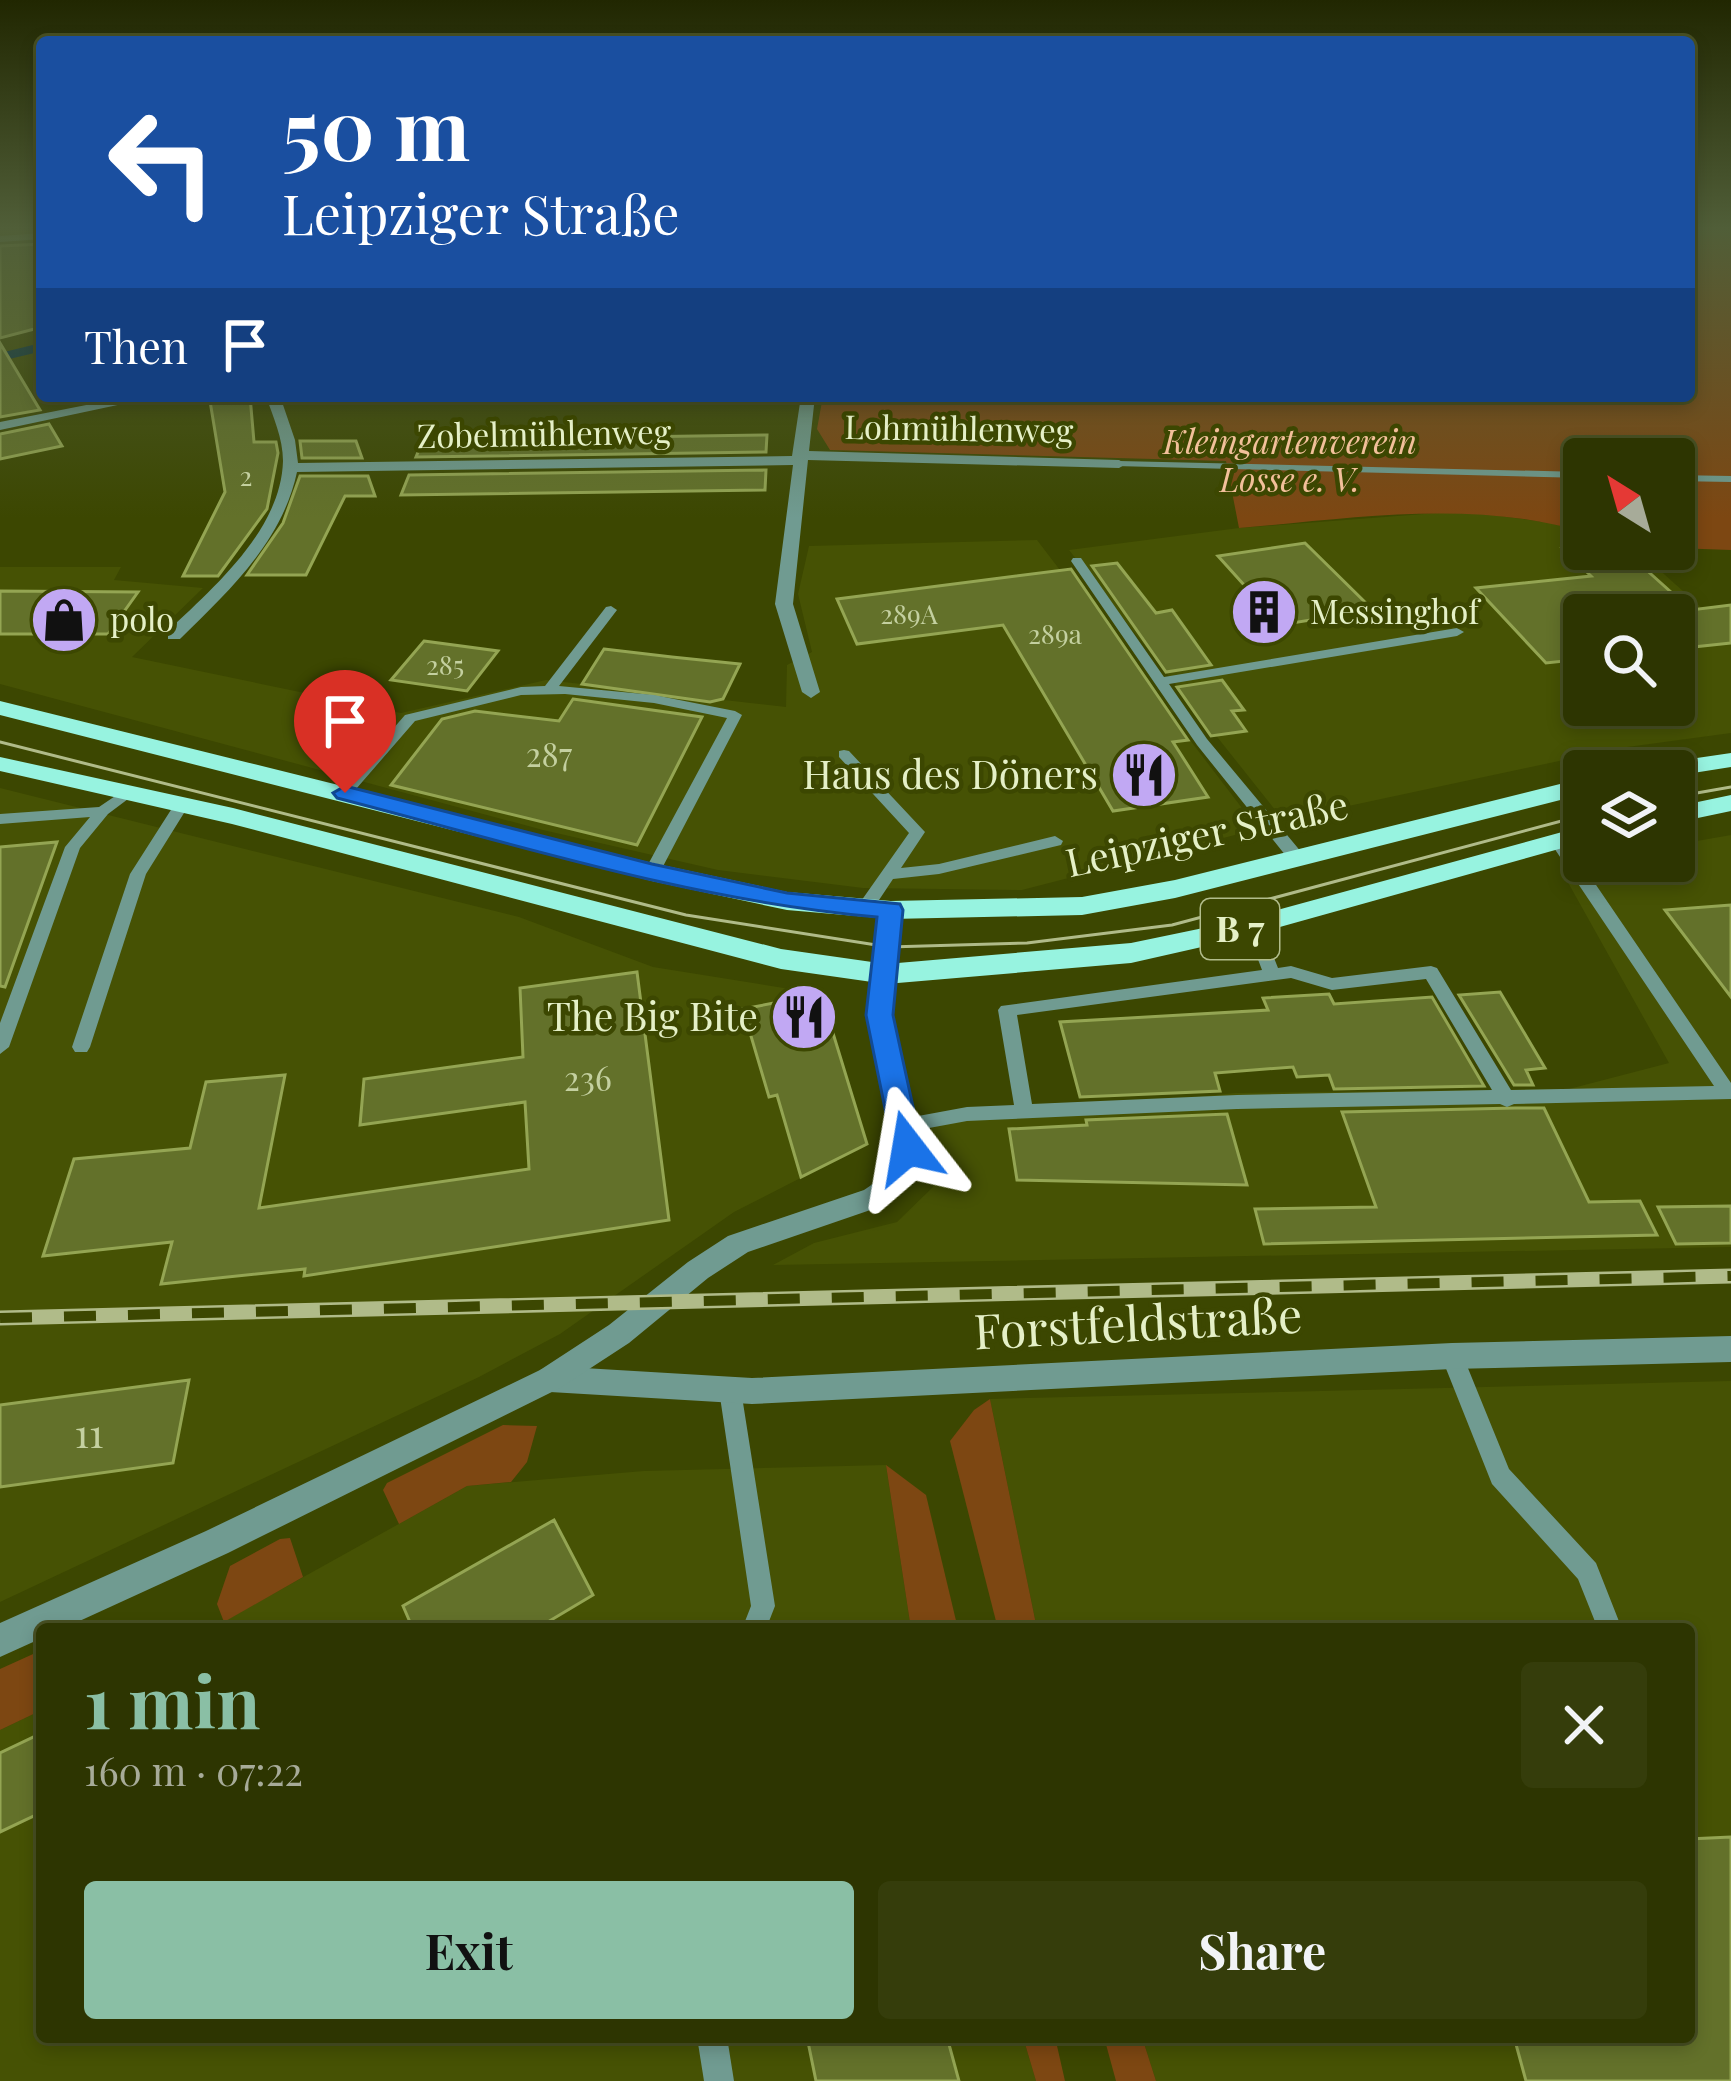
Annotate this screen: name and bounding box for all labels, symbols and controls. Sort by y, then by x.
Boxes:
text: 50 m [282,70,470,182]
icon: left [84,84,240,240]
text: Leipziger Straße [282,177,680,249]
icon: arrive [212,312,278,378]
text: Then [84,315,188,375]
street label: Lohmühlenweg [844,403,1074,451]
street label: Zobelmühlenweg [416,408,672,456]
park label: Kleingartenverein Losse e. V. [1161,418,1417,500]
north arrow [1563,438,1695,570]
map controls [1563,438,1695,882]
house number: 2 [240,457,252,493]
building icon: Messinghof [1229,577,1299,647]
shop icon: polo [29,585,99,655]
place label: Messinghof [1310,588,1481,632]
button: search [1563,594,1695,726]
house number: 289A [880,595,939,631]
place label: polo [110,596,174,640]
house number: 289a [1028,615,1083,651]
house number: 285 [426,646,464,682]
pin [294,670,396,793]
icon: arrive [312,688,378,754]
house number: 287 [526,731,573,775]
restaurant icon: Haus des Döners [1109,740,1179,810]
place label: Haus des Döners [803,747,1098,799]
button: layers [1563,750,1695,882]
street label: Leipziger Straße [1061,777,1352,887]
road number: B 7 [1201,899,1279,959]
restaurant icon: The Big Bite [769,982,839,1052]
place label: The Big Bite [547,989,758,1041]
house number: 236 [564,1055,612,1099]
position arrow [845,1085,971,1211]
street label: Forstfeldstraße [972,1280,1304,1362]
house number: 11 [75,1406,103,1458]
text: 1 min [84,1651,260,1747]
button: close [1521,1662,1647,1788]
text: 160 m · 07:22 [84,1744,303,1796]
button: Exit [84,1881,854,2019]
button: Share [878,1881,1647,2019]

